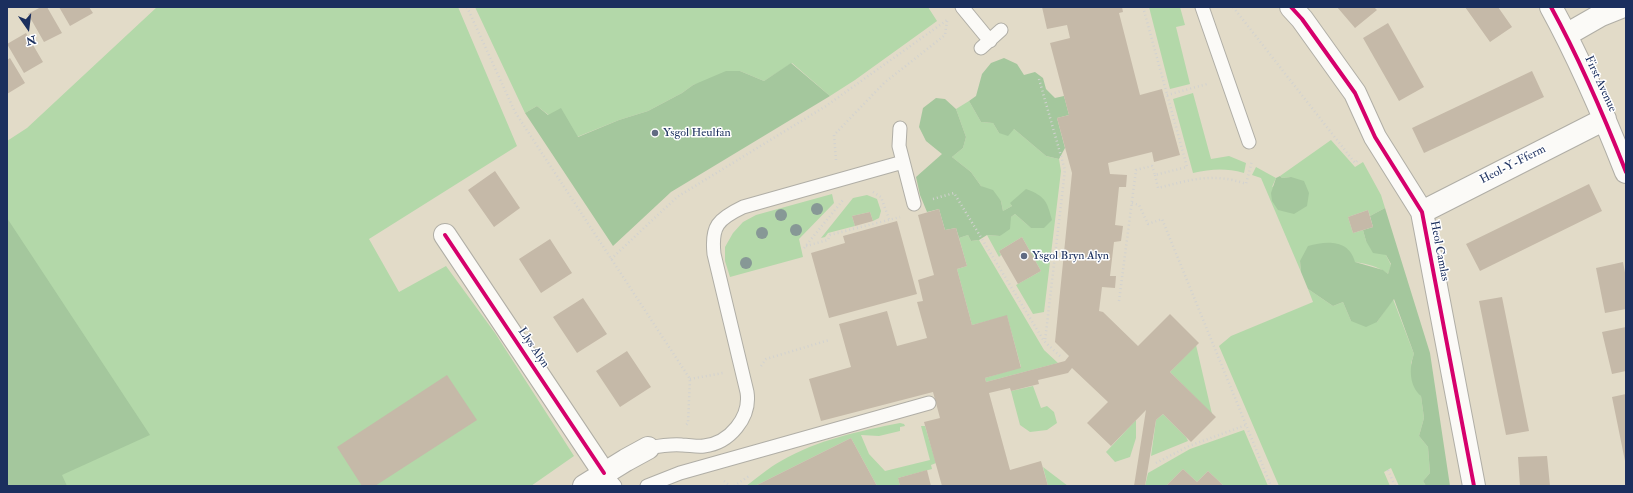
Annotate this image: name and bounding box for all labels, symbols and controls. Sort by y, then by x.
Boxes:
north arrow [8,8,48,48]
text: N [25,33,37,48]
street label: First Avenue [1581,54,1619,114]
place label: Ysgol Heulfan [663,126,731,140]
marker: Ysgol Heulfan [650,128,660,138]
street label: Heol-Y-Fferm [1478,142,1548,188]
street label: Heol Camlas [1426,220,1452,282]
place label: Ysgol Bryn Alyn [1032,249,1109,263]
marker: Ysgol Bryn Alyn [1019,251,1029,261]
street label: Llys Alyn [514,325,552,371]

